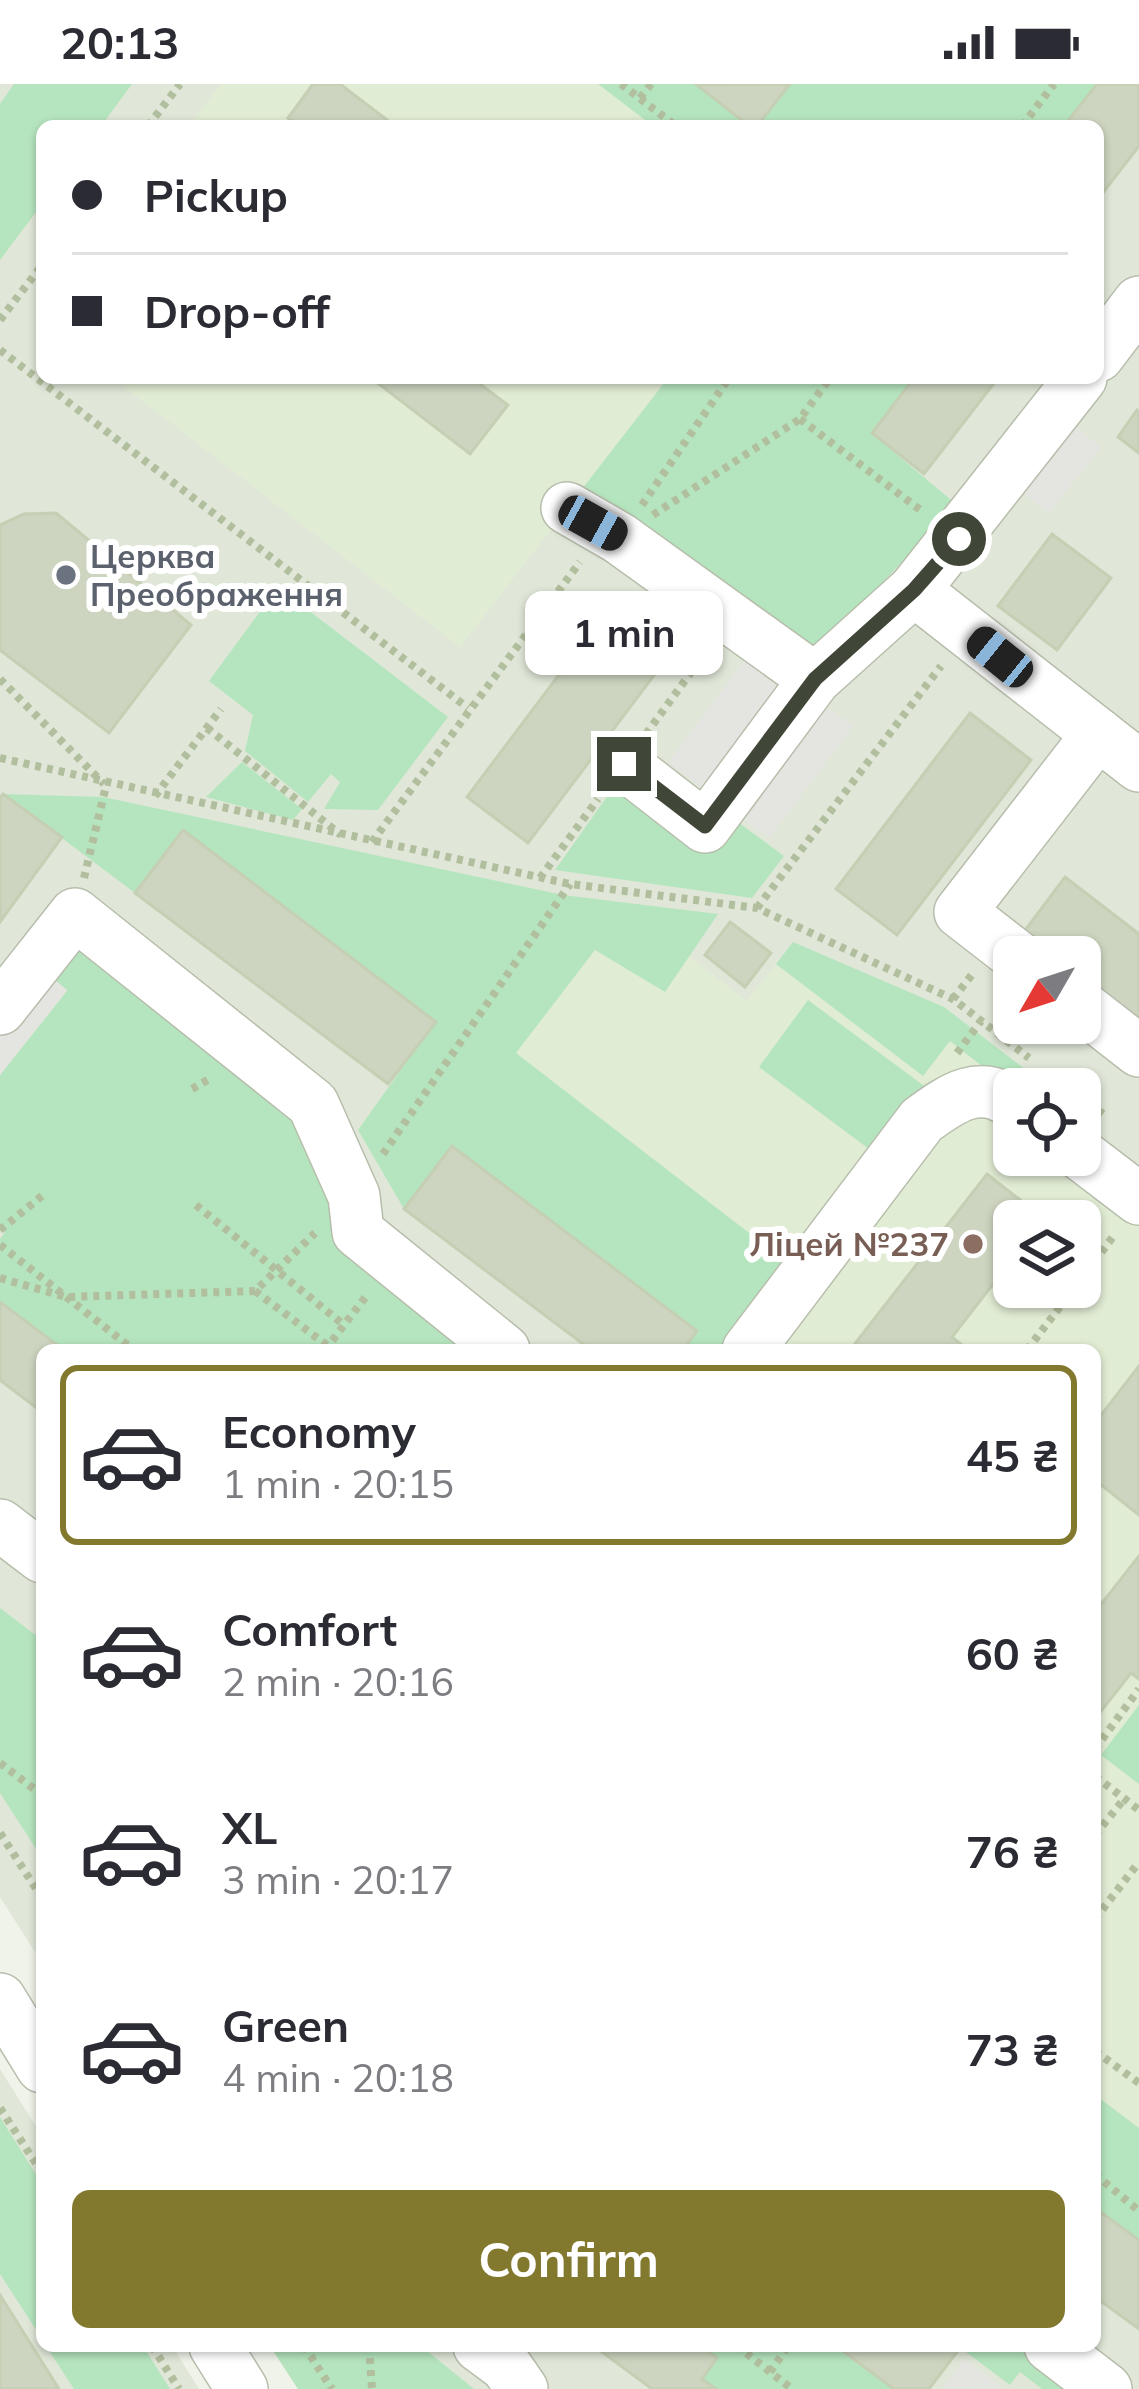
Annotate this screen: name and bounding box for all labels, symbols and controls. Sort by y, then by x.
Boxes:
text: 20:13 [60,14,179,70]
text: Pickup [144,167,288,223]
text: Drop-off [144,283,330,339]
car [553,490,633,556]
route start [932,512,986,566]
place label: Церква Преображення [90,535,343,614]
marker: Церква Преображення [53,562,79,588]
callout: 1 min [525,590,723,674]
text: 1 min [573,608,675,657]
car [961,620,1039,694]
route end [597,737,651,791]
north arrow [993,936,1101,1044]
map controls [993,936,1101,1308]
button: locate [993,1068,1101,1176]
button: layers [993,1200,1101,1308]
place label: Ліцей №237 [749,1223,949,1264]
marker: Ліцей №237 [960,1231,986,1257]
icon: car [78,1401,186,1509]
text: Economy [222,1403,416,1459]
text: 45 ₴ [966,1427,1059,1483]
text: 1 min · 20:15 [222,1459,454,1508]
icon: car [78,1599,186,1707]
text: Comfort [222,1601,397,1657]
text: 60 ₴ [966,1625,1059,1681]
text: 2 min · 20:16 [222,1657,454,1706]
icon: car [78,1797,186,1905]
text: XL [222,1799,277,1855]
text: 76 ₴ [966,1823,1059,1879]
text: 3 min · 20:17 [222,1855,454,1904]
icon: car [78,1995,186,2103]
text: Green [222,1997,349,2053]
text: 73 ₴ [966,2021,1059,2077]
text: 4 min · 20:18 [222,2053,454,2102]
button: Confirm [72,2190,1065,2328]

